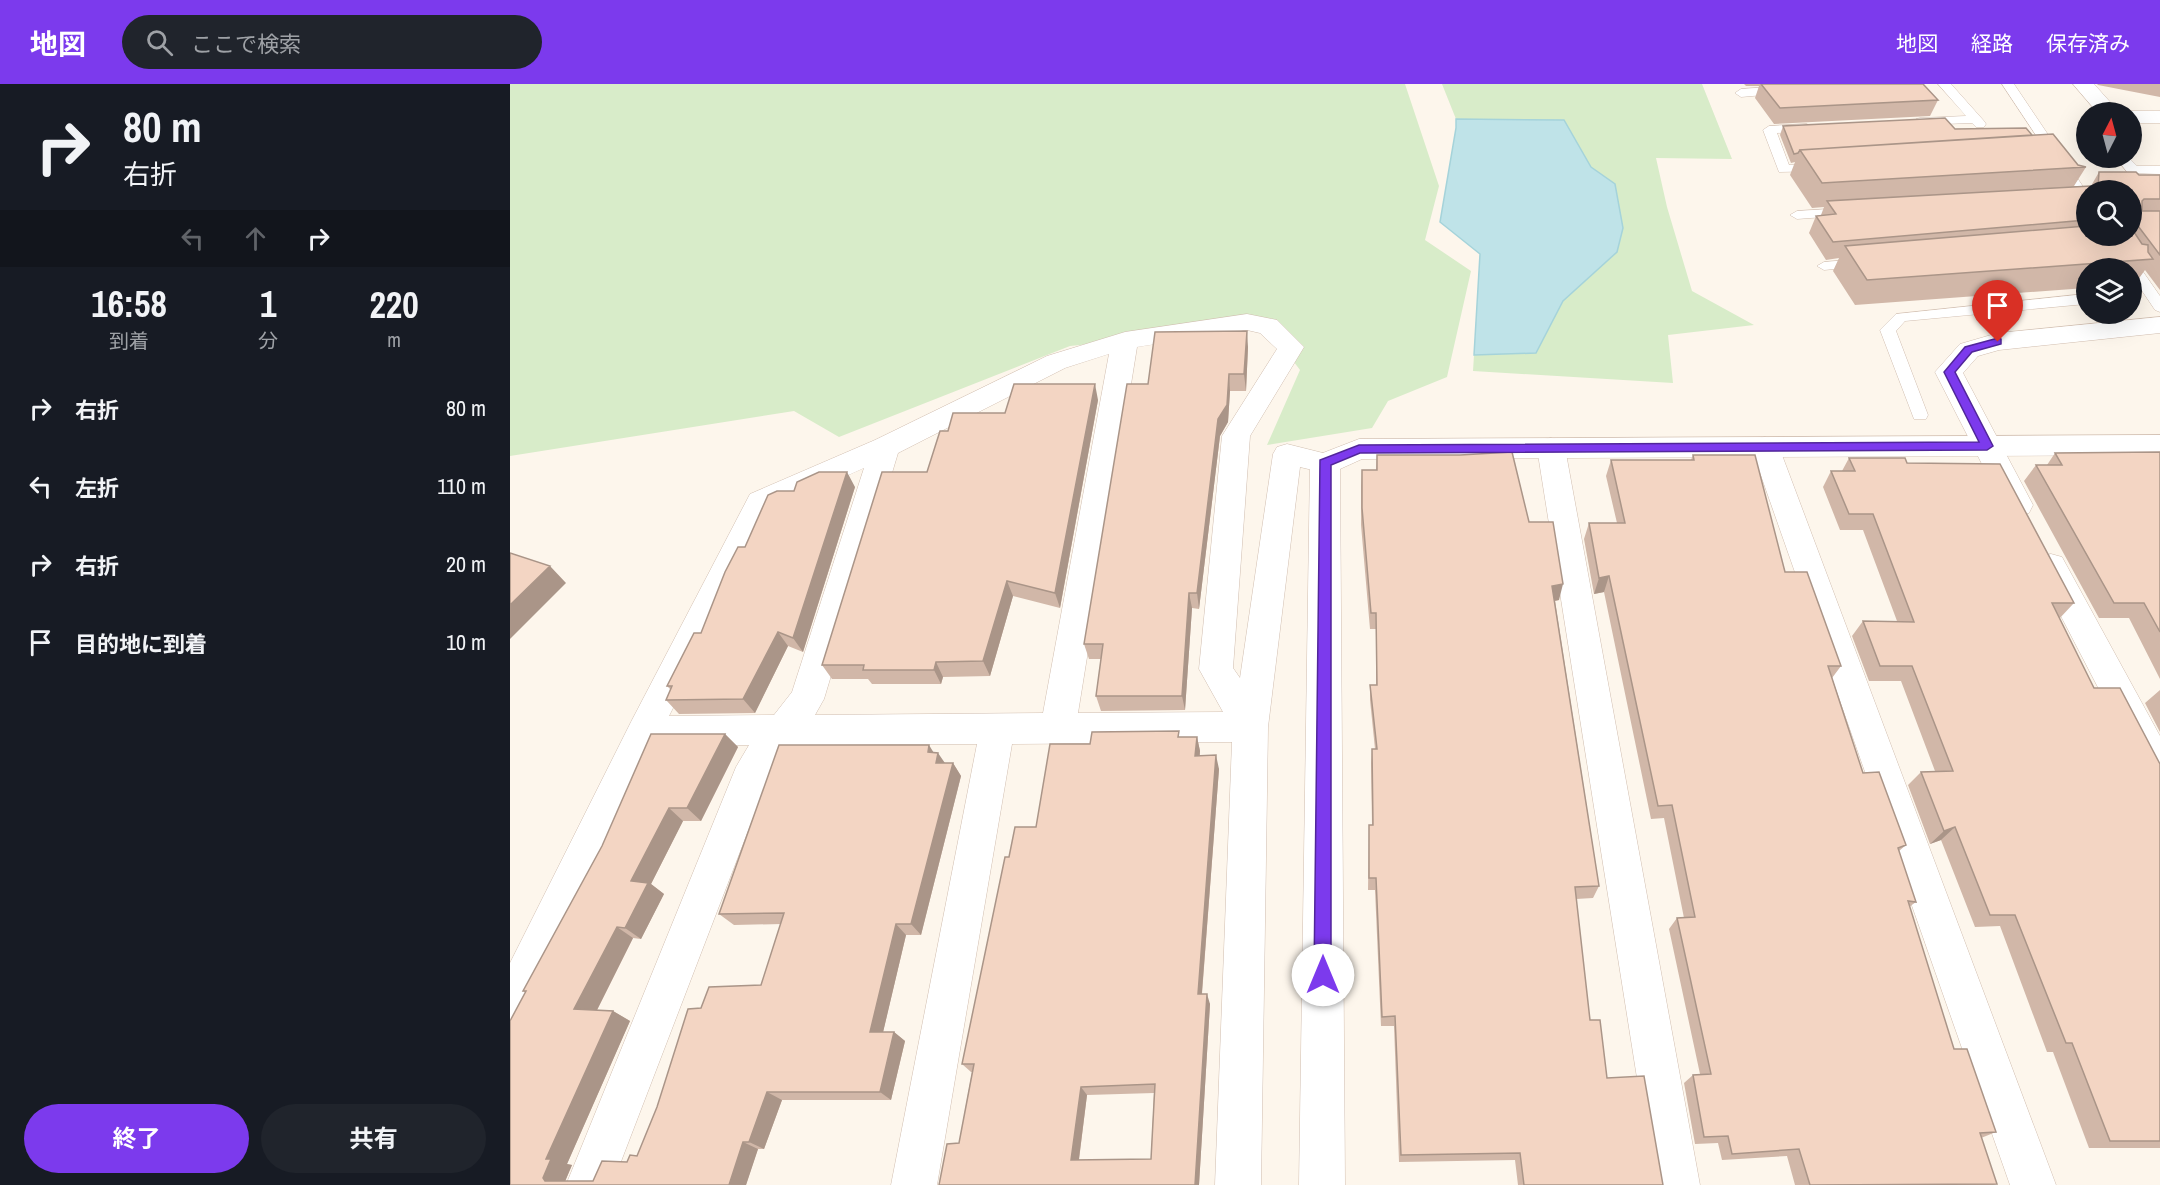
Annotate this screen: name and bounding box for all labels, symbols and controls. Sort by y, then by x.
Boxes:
search box [122,15,542,69]
text: 地図 [30,25,86,63]
icon: search [143,26,176,59]
text: ここで検索 [191,29,301,59]
text: 地図 [1896,29,1938,58]
text: 経路 [1971,29,2013,58]
text: 保存済み [2046,29,2130,58]
text: 80 m [123,99,202,155]
north arrow [2076,102,2142,168]
map controls [2076,102,2142,324]
icon: right [24,108,102,186]
text: 右折 [123,156,177,192]
button: search [2076,180,2142,246]
icon: left [176,222,209,255]
icon: ahead [239,222,272,255]
icon: right [302,222,335,255]
button: layers [2076,258,2142,324]
text: 16:58 [91,280,167,328]
text: 1 [260,280,276,328]
pin [1972,280,2023,342]
text: 220 [369,281,419,329]
icon: arrive [1981,289,2014,322]
text: m [387,326,401,353]
text: 到着 [109,327,149,354]
text: 分 [258,327,278,354]
icon: right [24,392,57,425]
text: 80 m [446,393,486,423]
text: 右折 [75,395,119,425]
icon: left [24,470,57,503]
text: 110 m [437,471,486,501]
text: 左折 [75,473,119,503]
icon: right [24,548,57,581]
text: 20 m [446,549,486,579]
text: 右折 [75,551,119,581]
icon: arrive [24,626,57,659]
text: 10 m [446,627,486,657]
text: 目的地に到着 [75,629,207,659]
position arrow [1291,943,1355,1007]
button: 終了 [24,1104,249,1173]
button: 共有 [261,1104,486,1173]

